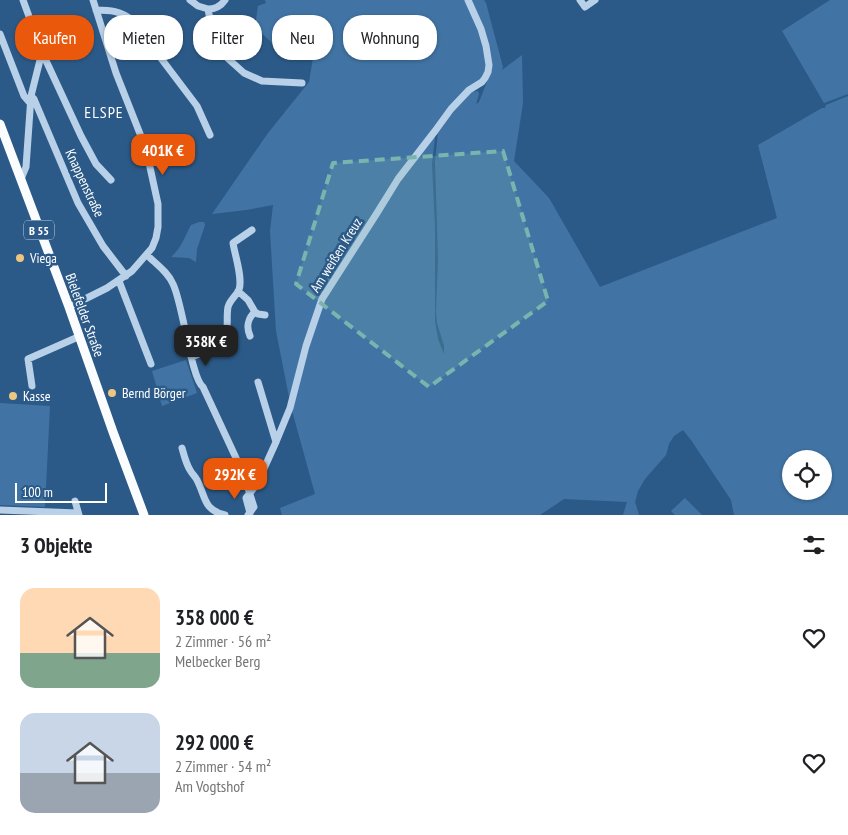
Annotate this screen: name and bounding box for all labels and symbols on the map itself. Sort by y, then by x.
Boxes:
district label: ELSPE [84,102,124,122]
pin: 401K € [122,134,204,176]
street label: Knappenstraße [61,146,109,220]
street label: Am weißen Kreuz [306,214,366,296]
road number: B 55 [24,220,54,240]
place label: Viega [29,249,57,267]
marker: Viega [14,252,26,264]
street label: Bielefelder Straße [62,271,108,359]
pin: 358K € [165,324,247,367]
place label: Bernd Börger [122,384,186,402]
place label: Kasse [23,387,51,405]
marker: Bernd Börger [106,387,118,399]
marker: Kasse [7,390,19,402]
pin: 292K € [194,458,276,500]
scale bar [15,480,108,503]

